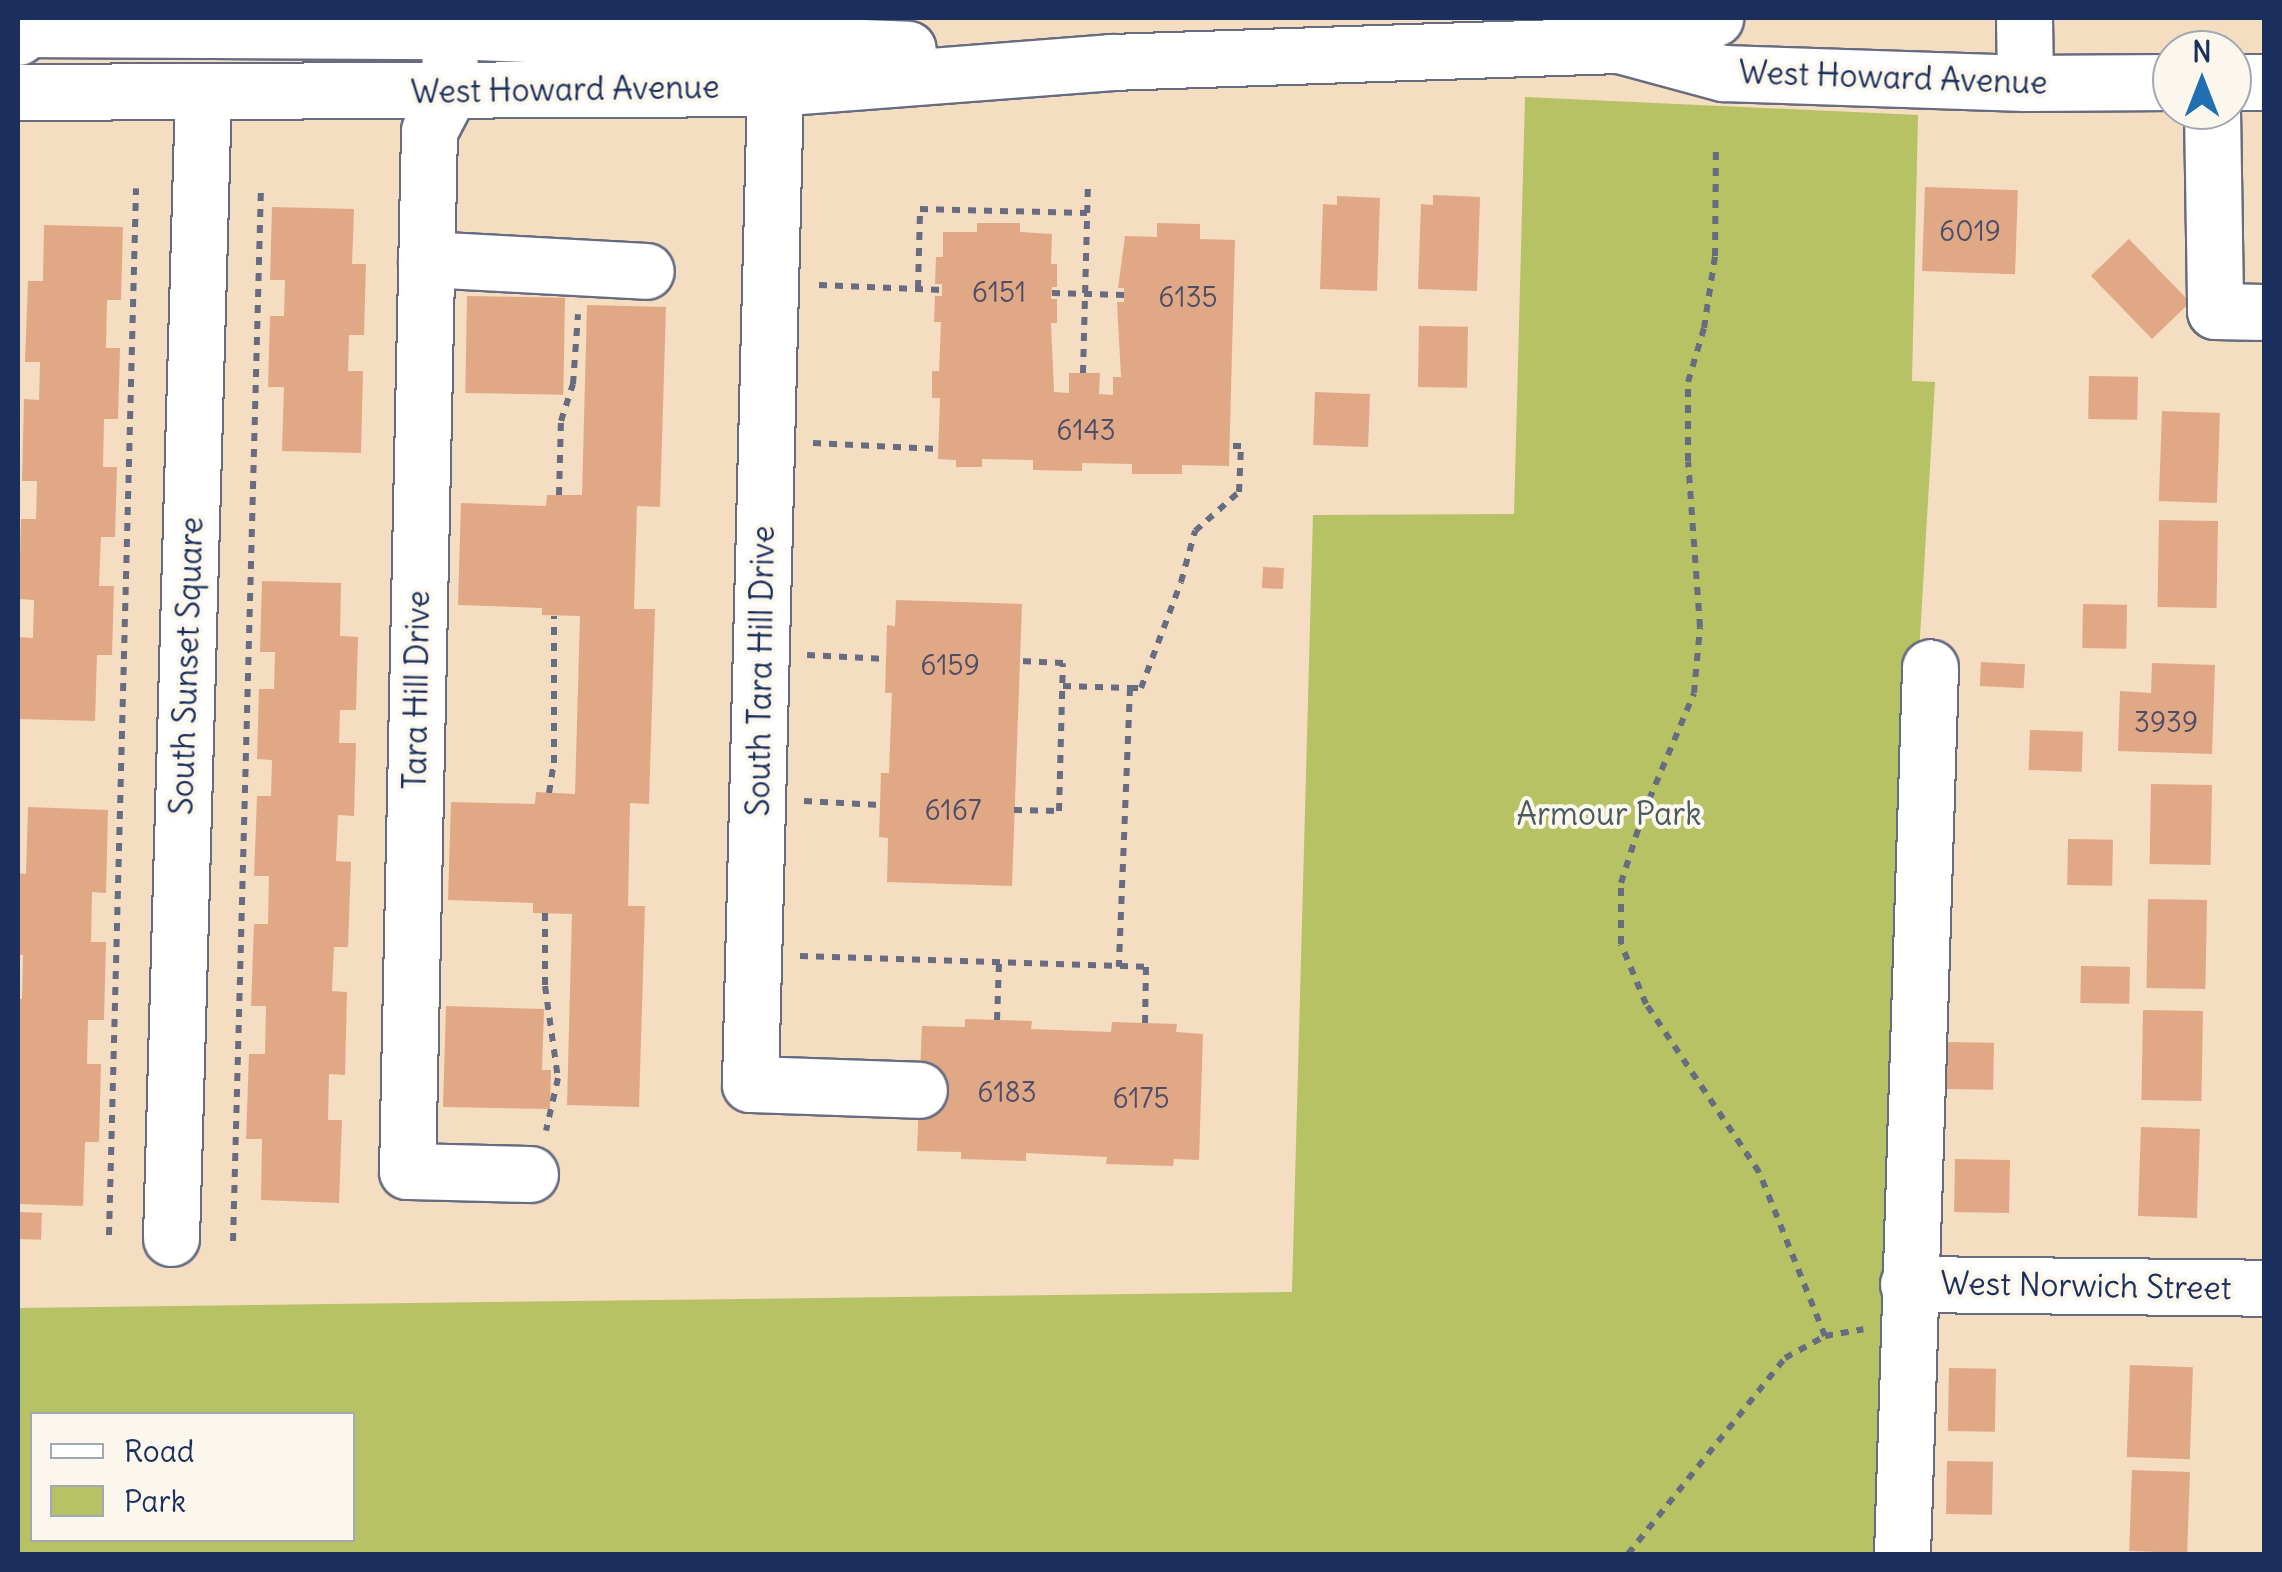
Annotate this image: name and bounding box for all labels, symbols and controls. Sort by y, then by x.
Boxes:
north arrow [2152,30,2252,130]
text: N [2192,34,2212,70]
street label: West Howard Avenue [1738,53,2048,103]
street label: West Howard Avenue [410,68,720,112]
house number: 6019 [1939,214,2001,248]
house number: 6151 [972,275,1026,309]
house number: 6135 [1158,280,1218,314]
house number: 6143 [1056,413,1116,447]
street label: South Sunset Square [163,516,211,816]
street label: South Tara Hill Drive [739,525,783,817]
street label: Tara Hill Drive [396,590,438,790]
house number: 6159 [920,648,980,682]
house number: 3939 [2134,705,2198,739]
house number: 6167 [924,793,982,827]
park label: Armour Park [1516,795,1702,833]
house number: 6183 [977,1075,1037,1109]
house number: 6175 [1112,1081,1170,1115]
street label: West Norwich Street [1940,1264,2232,1308]
legend [30,1412,355,1542]
text: Road [124,1432,194,1470]
text: Park [124,1482,186,1520]

